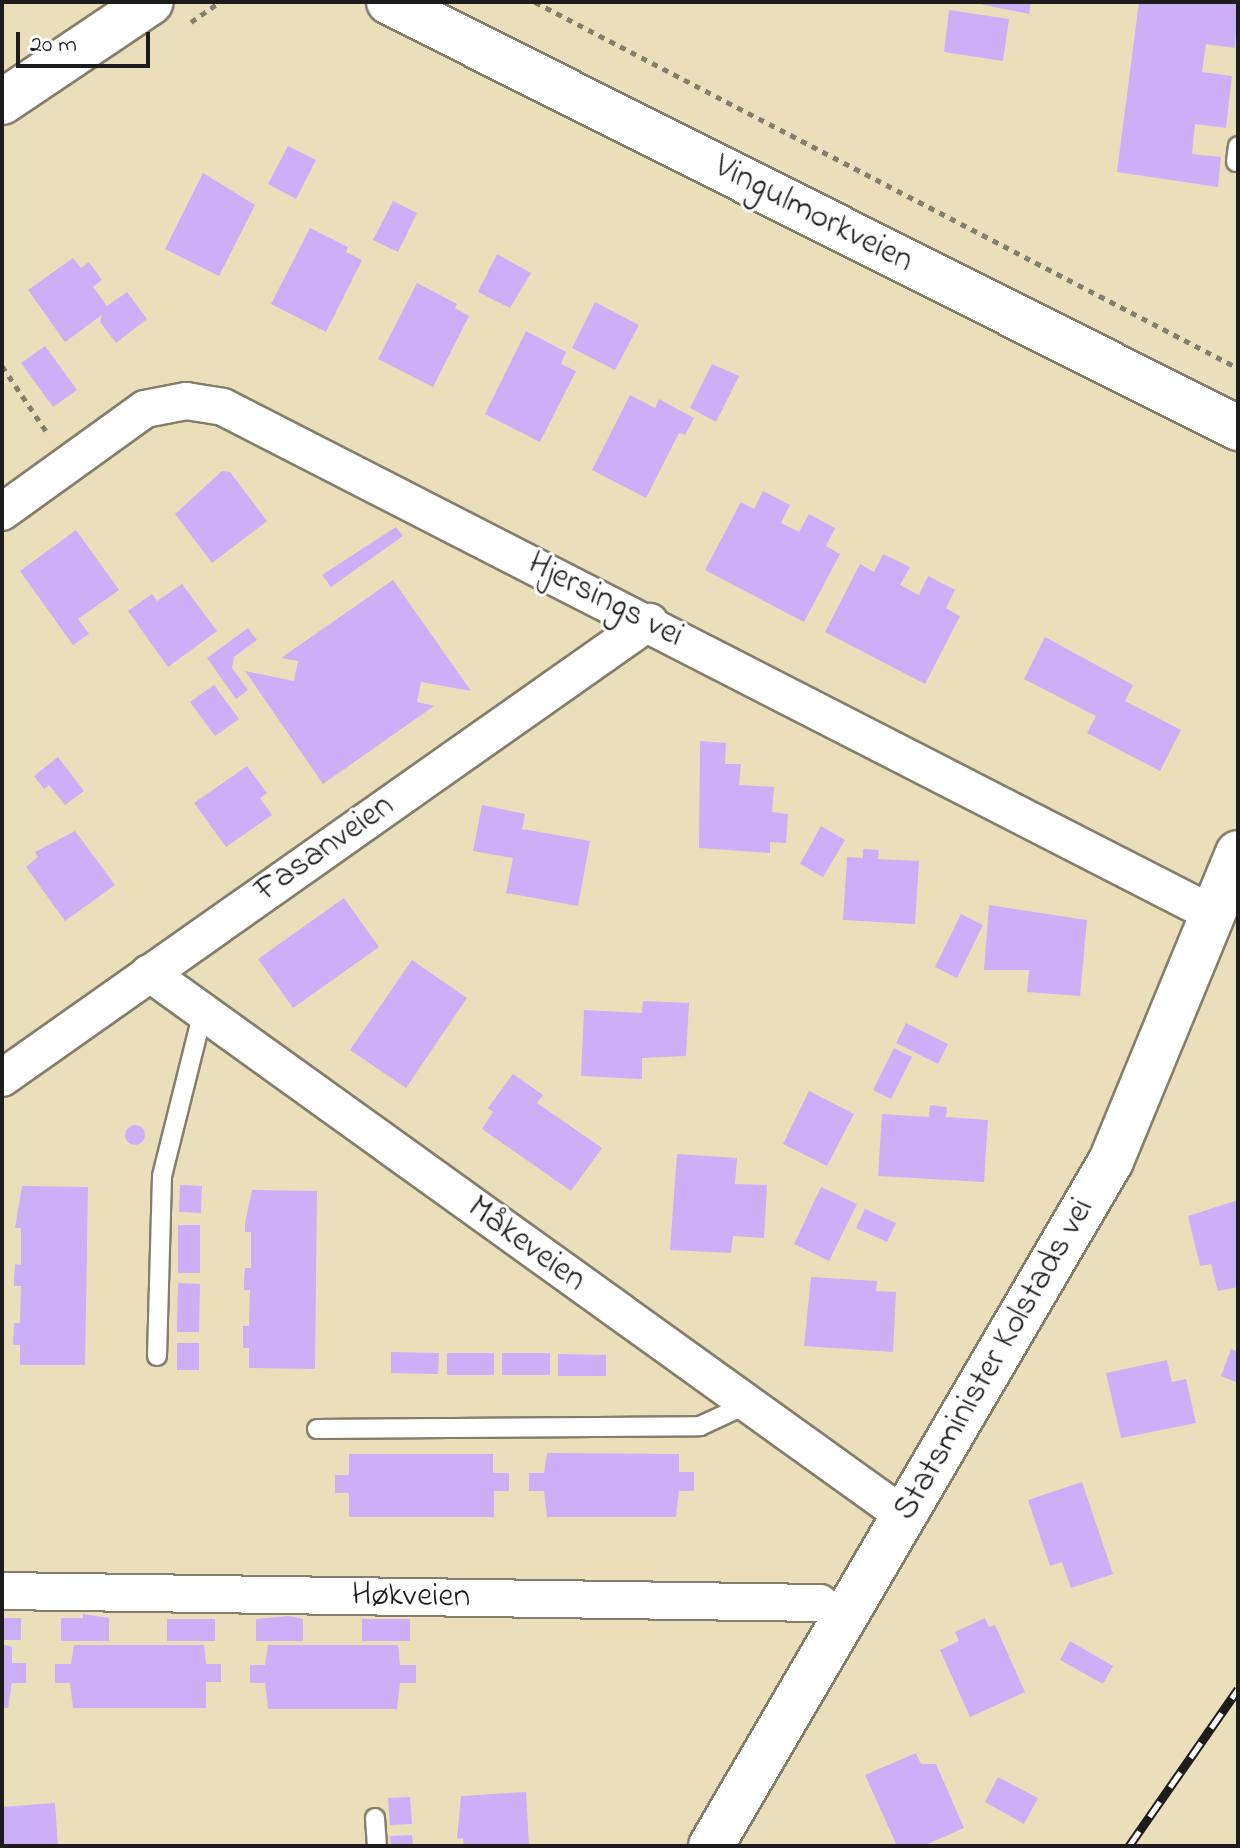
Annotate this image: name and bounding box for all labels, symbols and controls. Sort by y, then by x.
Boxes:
scale bar [20,16,154,66]
text: 20 m [30,28,77,63]
street label: Vingulmorkveien [707,147,919,283]
street label: Hjersings vei [520,544,690,658]
street label: Fasanveien [248,786,402,912]
street label: Måkeveien [459,1188,593,1302]
street label: Statsminister Kolstads vei [886,1192,1104,1528]
street label: Høkveien [351,1576,471,1618]

